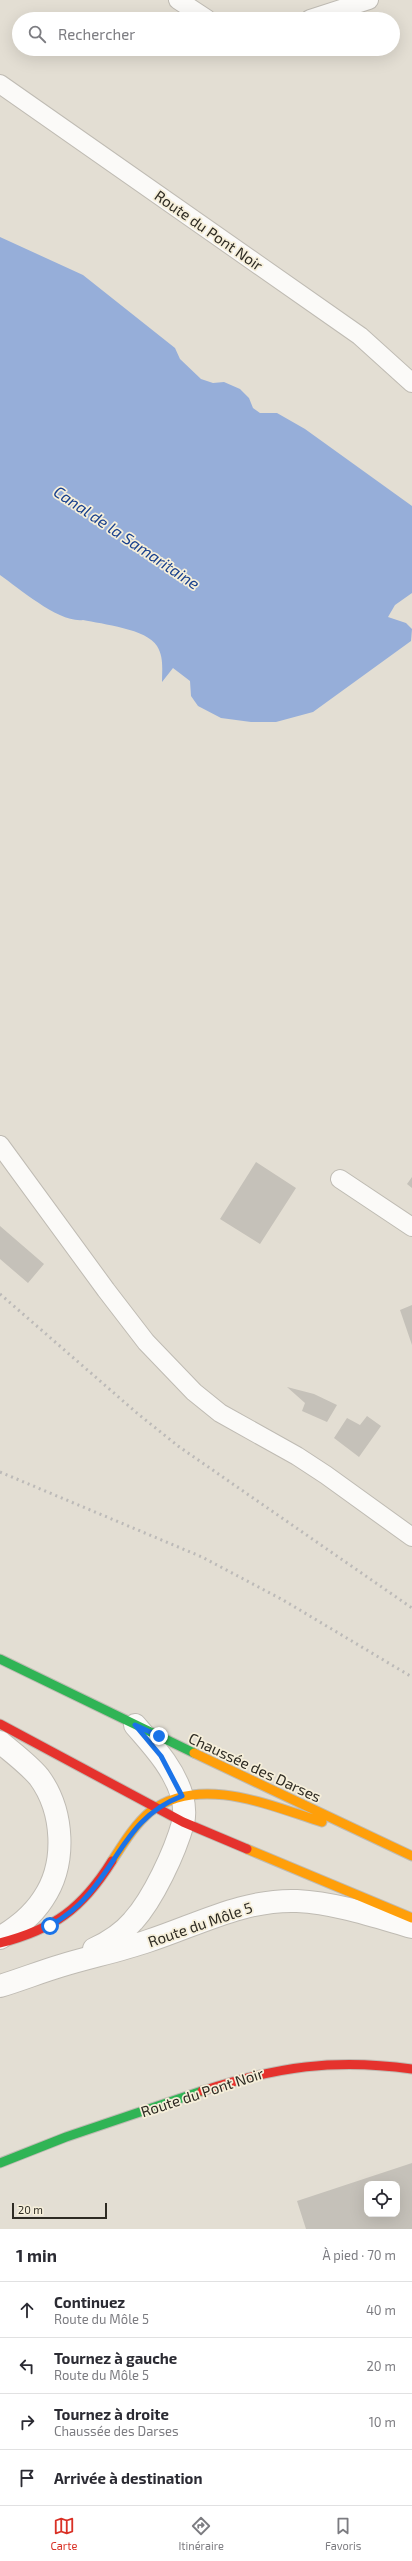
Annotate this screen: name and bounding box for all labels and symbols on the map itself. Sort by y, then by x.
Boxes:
street label: Route du Pont Noir [152,186,266,274]
water label: Canal de la Samaritaine [51,481,204,593]
route end [150,1727,168,1745]
street label: Chaussée des Darses [186,1728,324,1806]
street label: Route du Môle 5 [145,1898,255,1950]
route start [41,1917,59,1935]
street label: Route du Pont Noir [138,2064,266,2120]
scale bar [12,2201,107,2220]

